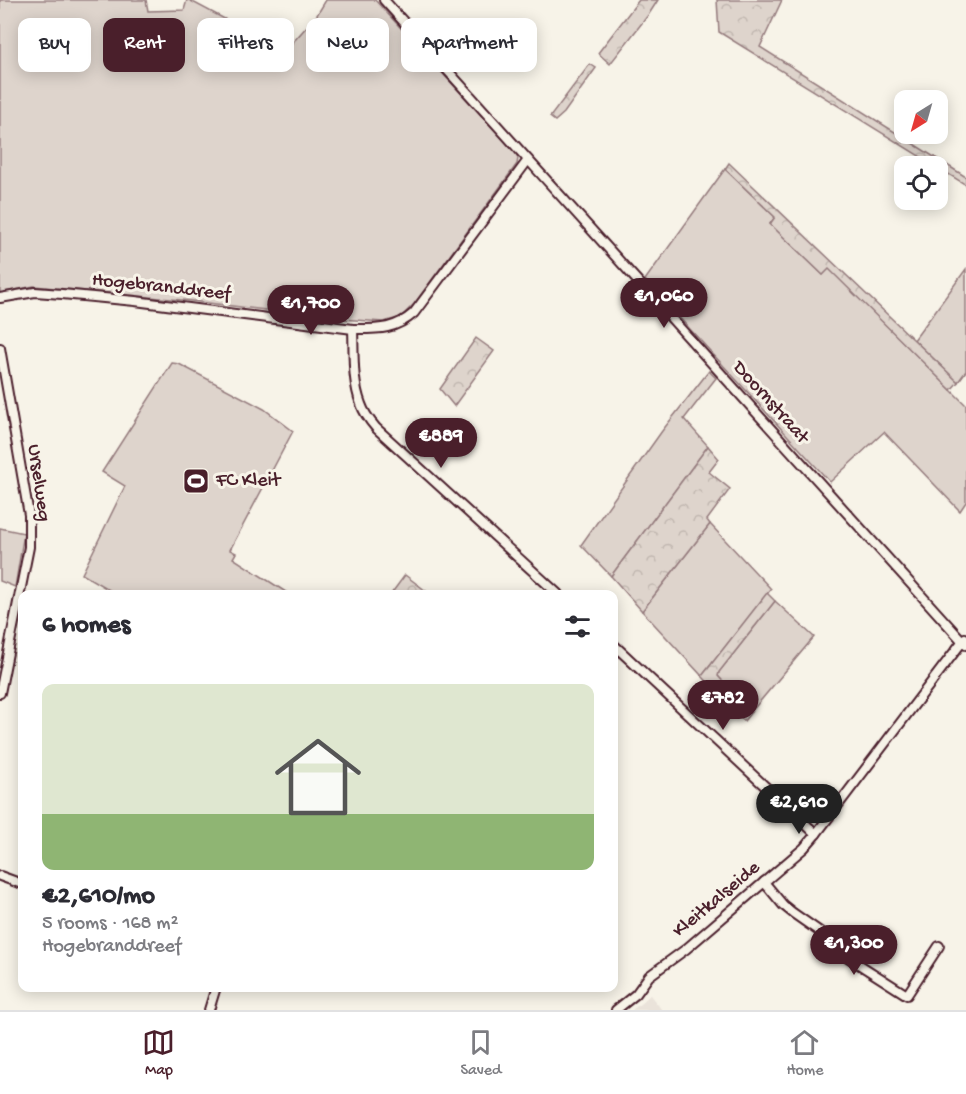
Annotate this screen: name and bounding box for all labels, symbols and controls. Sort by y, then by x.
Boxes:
chip: Buy [18,18,91,72]
chip: Rent [103,18,185,72]
chip: Filters [197,18,294,72]
chip: New [306,18,389,72]
chip: Apartment [401,18,537,72]
north arrow [894,90,948,144]
map controls [894,90,948,210]
button: locate [894,156,948,210]
street label: Hogebranddreef [91,269,233,307]
pin: €1,060 [615,278,713,329]
pin: €1,700 [262,285,360,336]
text: €1,060 [634,286,694,309]
text: €1,700 [281,293,341,316]
street label: Doornstraat [726,355,814,450]
pin: €889 [405,418,477,469]
text: €889 [419,426,463,449]
street label: Urselweg [21,443,55,523]
sports icon: FC Kleit [181,466,211,496]
place label: FC Kleit [215,470,282,493]
icon: filters [561,610,594,643]
text: 6 homes [42,611,130,642]
pin: €782 [687,680,759,731]
text: €782 [701,688,745,711]
icon: home [264,723,372,831]
pin: €2,610 [750,784,848,835]
text: €2,610 [770,792,828,815]
street label: Kleitkalseide [669,856,766,943]
text: €2,610/mo [42,882,155,913]
text: 5 rooms · 168 m² [42,913,178,936]
pin: €1,300 [805,925,903,976]
text: €1,300 [824,933,884,956]
text: Hogebranddreef [42,936,181,959]
tab: Map [142,1026,175,1081]
tab: Saved [460,1026,501,1081]
tab: Home [786,1026,823,1081]

